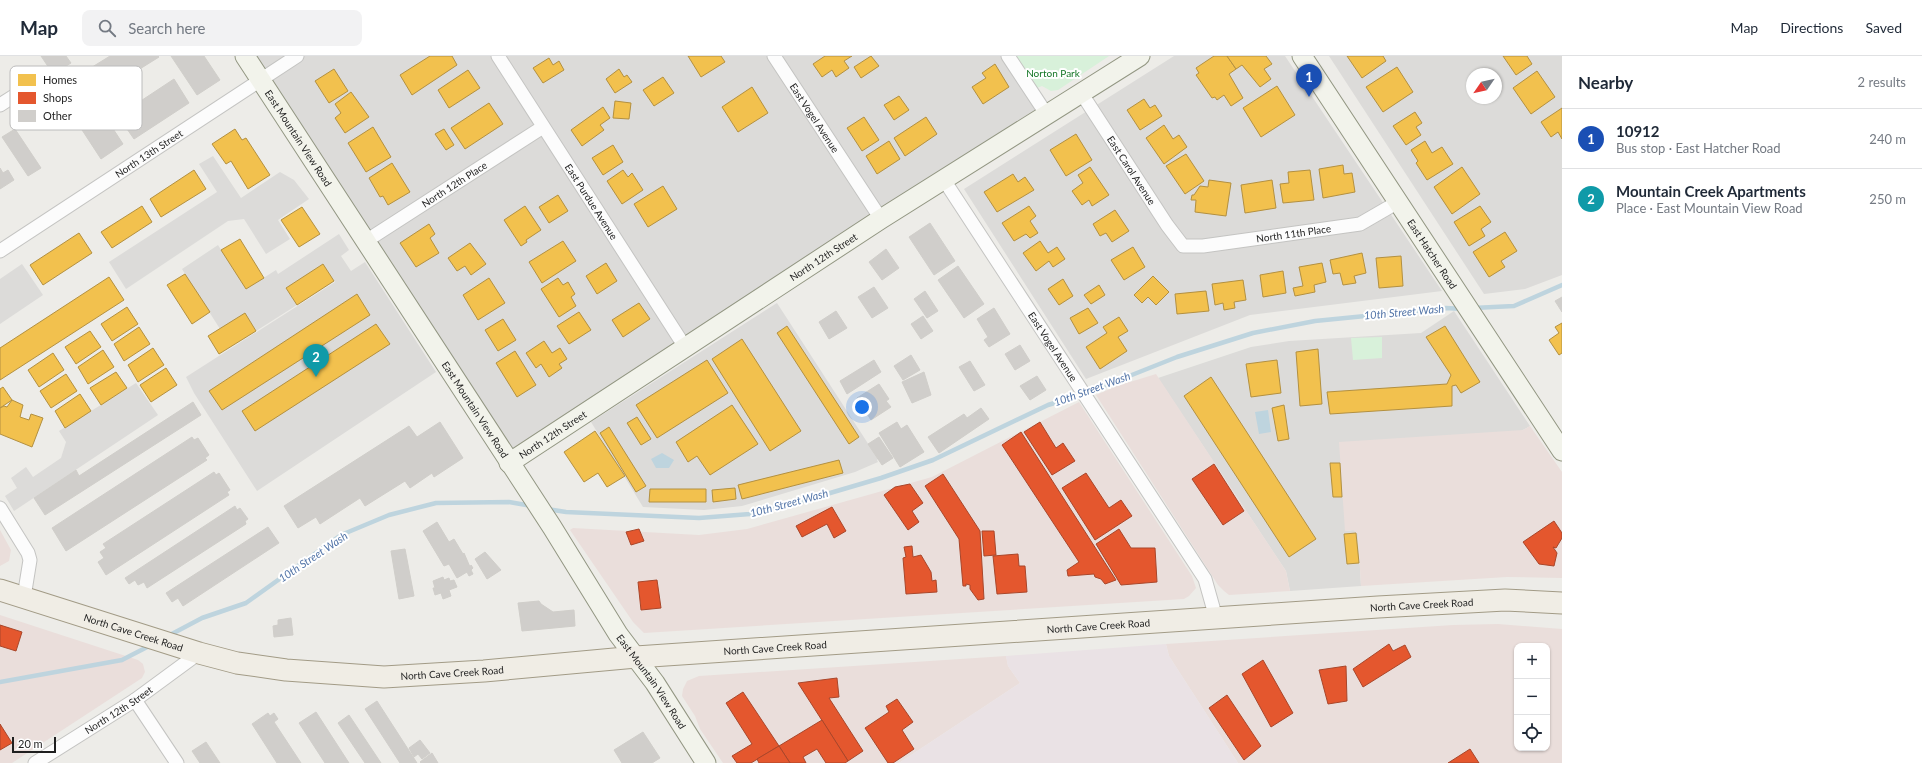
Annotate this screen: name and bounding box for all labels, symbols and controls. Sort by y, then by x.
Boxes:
search box [82,10,362,46]
text: Map [20,16,58,39]
icon: search [96,17,118,39]
text: Search here [128,19,206,37]
text: Map [1731,19,1758,36]
text: Directions [1780,19,1843,36]
text: Saved [1865,19,1902,36]
pin: 1 [1296,64,1322,97]
legend [10,66,142,130]
park label: Norton Park [1026,67,1081,79]
north arrow [1466,68,1502,104]
text: Nearby [1578,72,1633,93]
text: Homes [43,73,77,86]
text: 2 results [1858,74,1906,90]
street label: East Vogel Avenue [787,81,842,155]
street label: East Mountain View Road [263,88,334,189]
text: Shops [43,91,72,104]
text: Other [43,109,72,122]
text: 10912 [1616,122,1660,140]
street label: North 13th Street [113,127,185,180]
text: 1 [1587,131,1595,147]
text: 240 m [1869,131,1906,147]
street label: East Carol Avenue [1105,134,1158,207]
text: Bus stop · East Hatcher Road [1616,140,1781,156]
street label: North 12th Place [419,159,489,210]
street label: East Purdue Avenue [563,161,620,242]
text: Mountain Creek Apartments [1616,182,1806,200]
text: 2 [1587,191,1595,207]
text: 250 m [1869,191,1906,207]
text: Place · East Mountain View Road [1616,200,1803,216]
street label: East Hatcher Road [1405,217,1460,291]
street label: North 11th Place [1255,222,1332,244]
street label: North 12th Street [787,230,860,283]
water label: 10th Street Wash [1363,302,1445,321]
street label: East Vogel Avenue [1026,309,1080,384]
pin: 2 [303,344,329,377]
street label: East Mountain View Road [440,359,511,460]
water label: 10th Street Wash [1052,369,1132,408]
your location [852,397,872,417]
street label: North 12th Street [516,408,589,461]
water label: 10th Street Wash [748,486,830,519]
water label: 10th Street Wash [276,529,350,584]
street label: North Cave Creek Road [1370,596,1474,614]
street label: North Cave Creek Road [82,611,185,654]
street label: North Cave Creek Road [1046,616,1150,635]
street label: East Mountain View Road [614,632,689,731]
street label: North Cave Creek Road [723,638,827,657]
map controls [1514,643,1550,751]
button: + [1514,643,1550,679]
street label: North Cave Creek Road [400,663,504,682]
button: − [1514,679,1550,715]
street label: North 12th Street [82,683,155,736]
button: locate [1514,715,1550,751]
scale bar [12,735,56,754]
text: 20 m [18,737,43,750]

